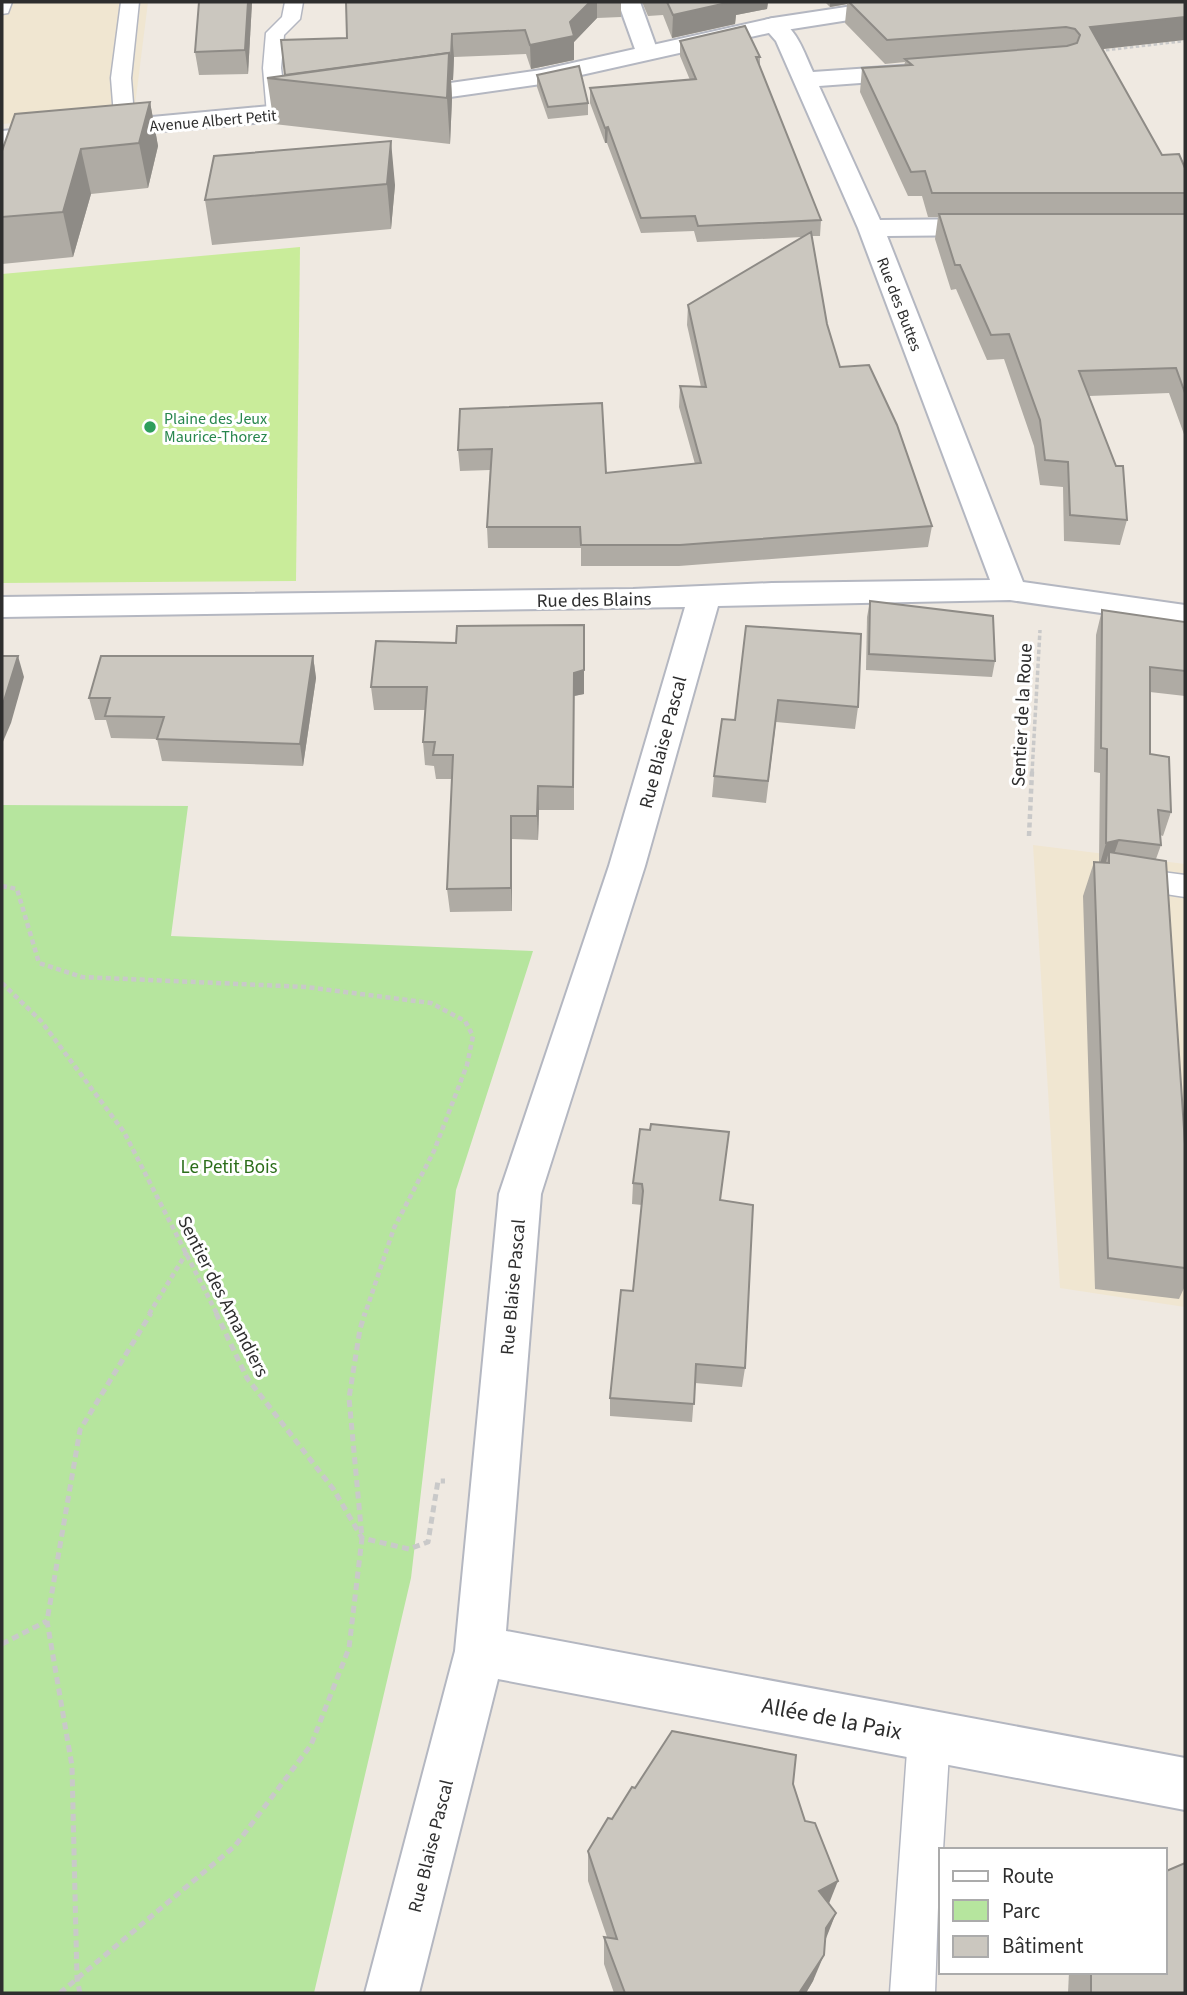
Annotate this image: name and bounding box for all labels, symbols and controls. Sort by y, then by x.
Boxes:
street label: Avenue Albert Petit [149,104,278,138]
street label: Rue des Buttes [871,254,927,355]
place label: Plaine des Jeux Maurice-Thorez [164,408,267,448]
marker: Plaine des Jeux Maurice-Thorez [142,419,158,435]
street label: Rue des Blains [536,586,652,615]
street label: Sentier de la Roue [1005,643,1040,787]
street label: Rue Blaise Pascal [633,673,694,812]
park label: Le Petit Bois [180,1154,278,1181]
street label: Sentier des Amandiers [170,1211,275,1382]
street label: Rue Blaise Pascal [494,1218,533,1356]
street label: Allée de la Paix [759,1689,905,1748]
street label: Rue Blaise Pascal [402,1777,461,1916]
legend [939,1848,1166,1974]
text: Route [1002,1861,1054,1891]
text: Parc [1002,1896,1041,1926]
text: Bâtiment [1002,1931,1083,1961]

